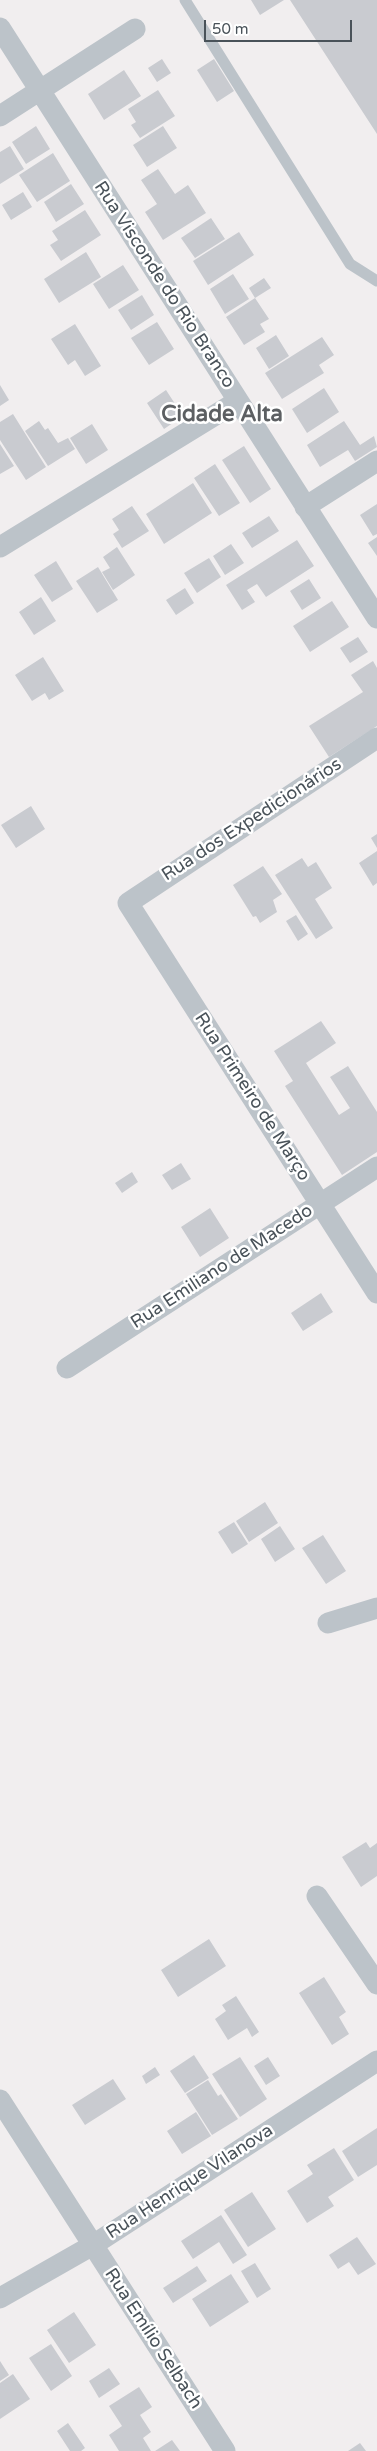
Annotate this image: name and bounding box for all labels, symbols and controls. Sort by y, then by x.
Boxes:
scale bar [207,10,354,42]
text: 50 m [212,20,249,38]
street label: Rua Visconde do Rio Branco [89,177,239,393]
district label: Cidade Alta [161,402,283,428]
street label: Rua dos Expedicionários [158,754,346,886]
street label: Rua Primeiro de Março [190,1009,314,1185]
street label: Rua Emiliano de Macedo [127,1200,317,1334]
street label: Rua Henrique Vilanova [103,2120,277,2244]
street label: Rua Emílio Selbach [99,2265,207,2413]

